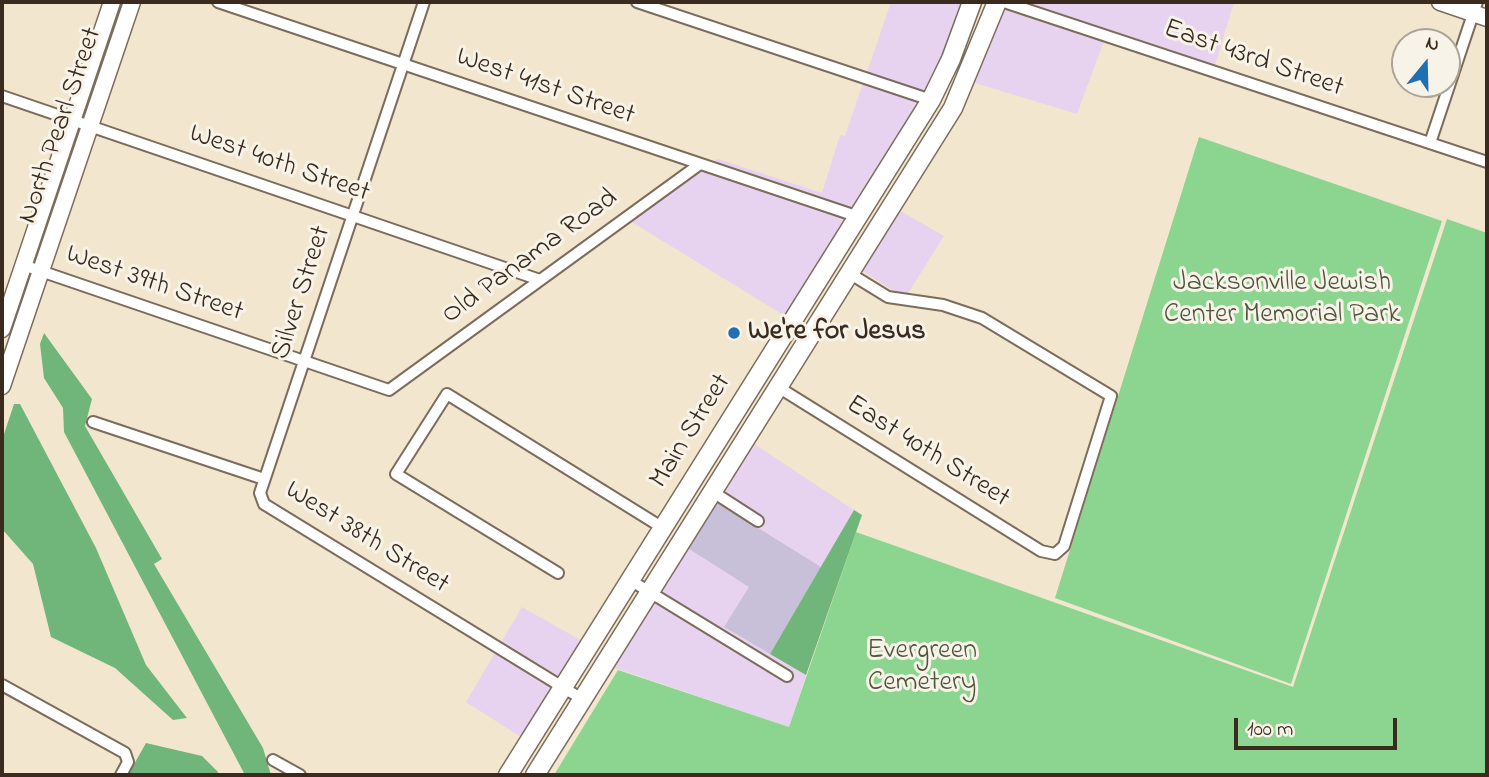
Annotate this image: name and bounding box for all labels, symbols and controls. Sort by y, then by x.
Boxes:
street label: East 43rd Street [1159,14,1347,106]
street label: North Pearl Street [13,24,111,228]
north arrow [1391,28,1461,98]
text: N [1422,30,1443,59]
street label: West 41st Street [451,42,639,134]
street label: West 40th Street [184,118,374,212]
street label: Old Panama Road [437,183,625,333]
street label: Silver Street [266,222,340,364]
street label: West 39th Street [61,239,247,331]
park label: Jacksonville Jewish Center Memorial Park [1164,267,1400,333]
place label: We're for Jesus [748,316,926,350]
marker: We're for Jesus [726,325,742,341]
street label: Main Street [644,369,740,495]
street label: East 40th Street [839,389,1015,517]
street label: West 38th Street [278,475,454,603]
park label: Evergreen Cemetery [867,635,977,701]
scale bar [1237,704,1400,748]
text: 100 m [1247,715,1293,745]

